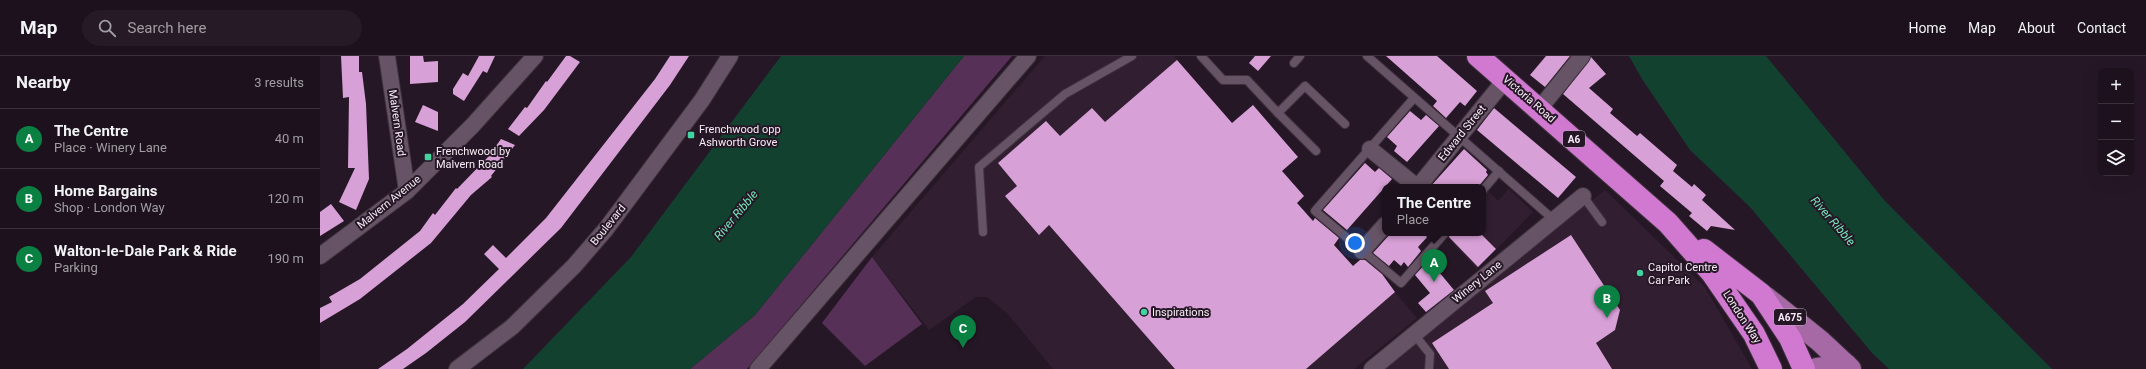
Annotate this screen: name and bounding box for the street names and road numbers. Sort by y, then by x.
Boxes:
street label: Victoria Road [1500,73,1558,125]
street label: Malvern Road [386,89,408,157]
street label: Edward Street [1435,102,1489,164]
road number: A6 [1563,131,1585,147]
street label: Malvern Avenue [355,172,423,232]
street label: Boulevard [588,202,628,248]
street label: Winery Lane [1450,258,1504,306]
street label: London Way [1720,288,1764,346]
road number: A675 [1774,309,1806,325]

